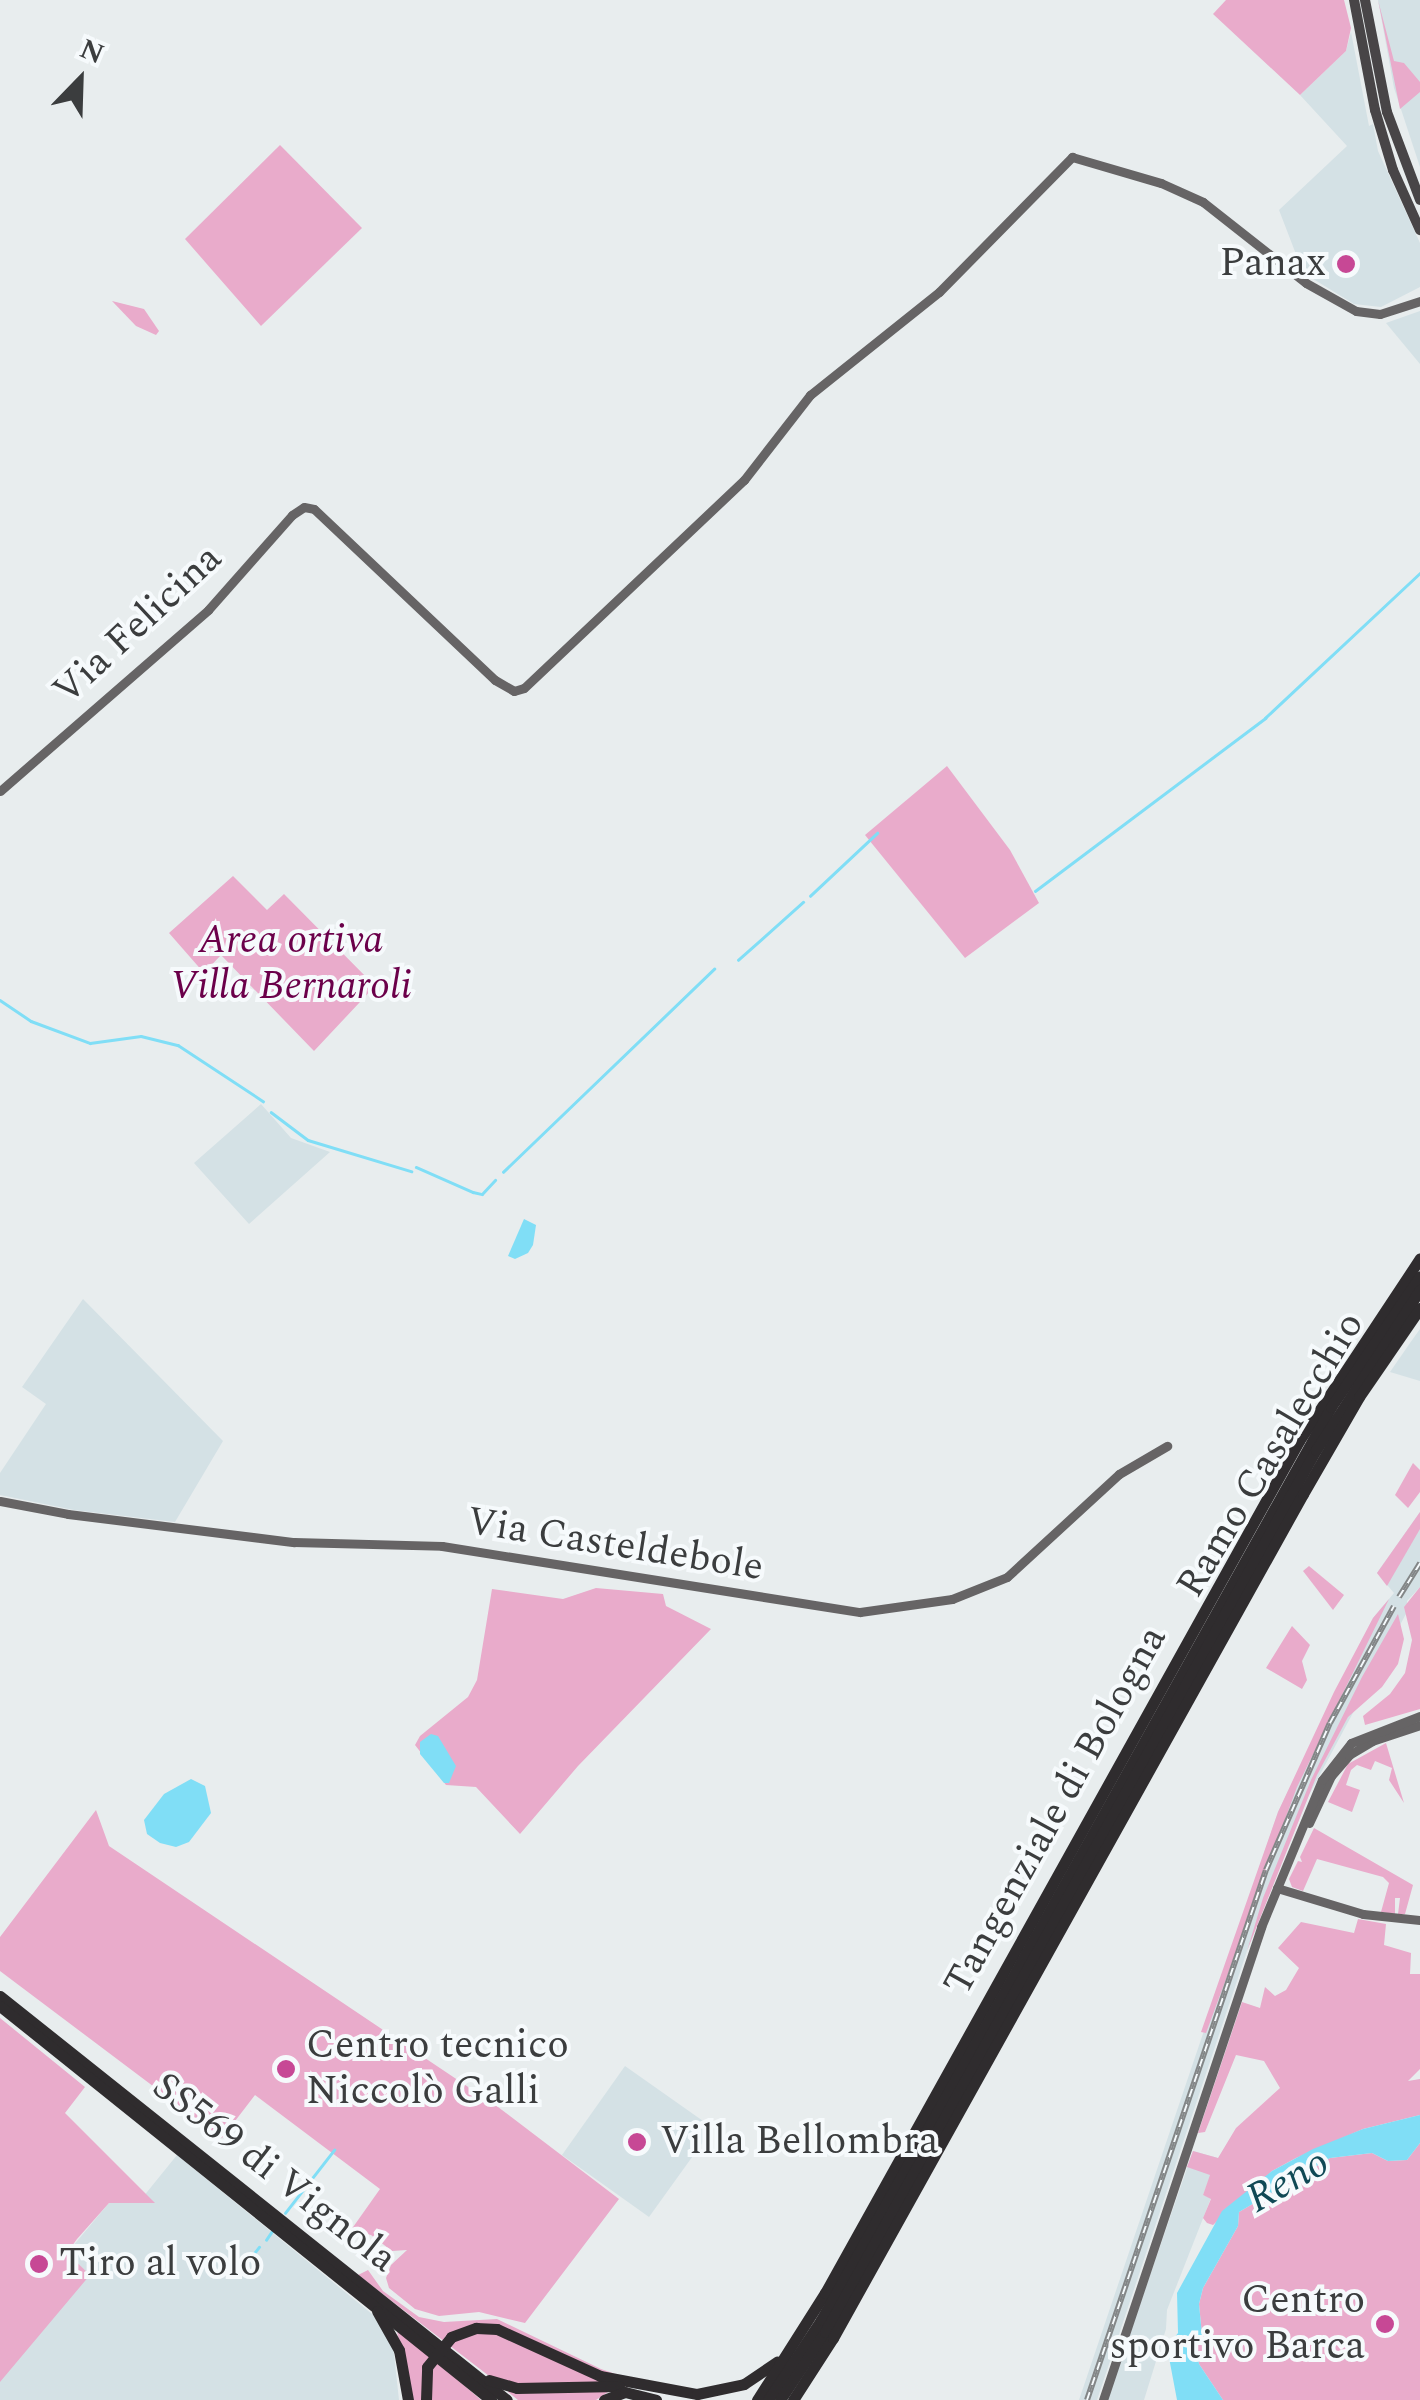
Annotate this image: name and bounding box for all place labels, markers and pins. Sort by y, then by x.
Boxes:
place label: Panax [1219,240,1326,288]
marker: Panax [1335,253,1357,275]
place label: Centro tecnico Niccolò Galli [306,2022,569,2116]
marker: Centro tecnico Niccolò Galli [275,2058,297,2080]
place label: Villa Bellombra [660,2118,939,2166]
marker: Villa Bellombra [624,2129,650,2155]
place label: Tiro al volo [59,2240,261,2288]
marker: Tiro al volo [28,2253,50,2275]
place label: Centro sportivo Barca [1109,2277,1365,2371]
marker: Centro sportivo Barca [1374,2313,1396,2335]

